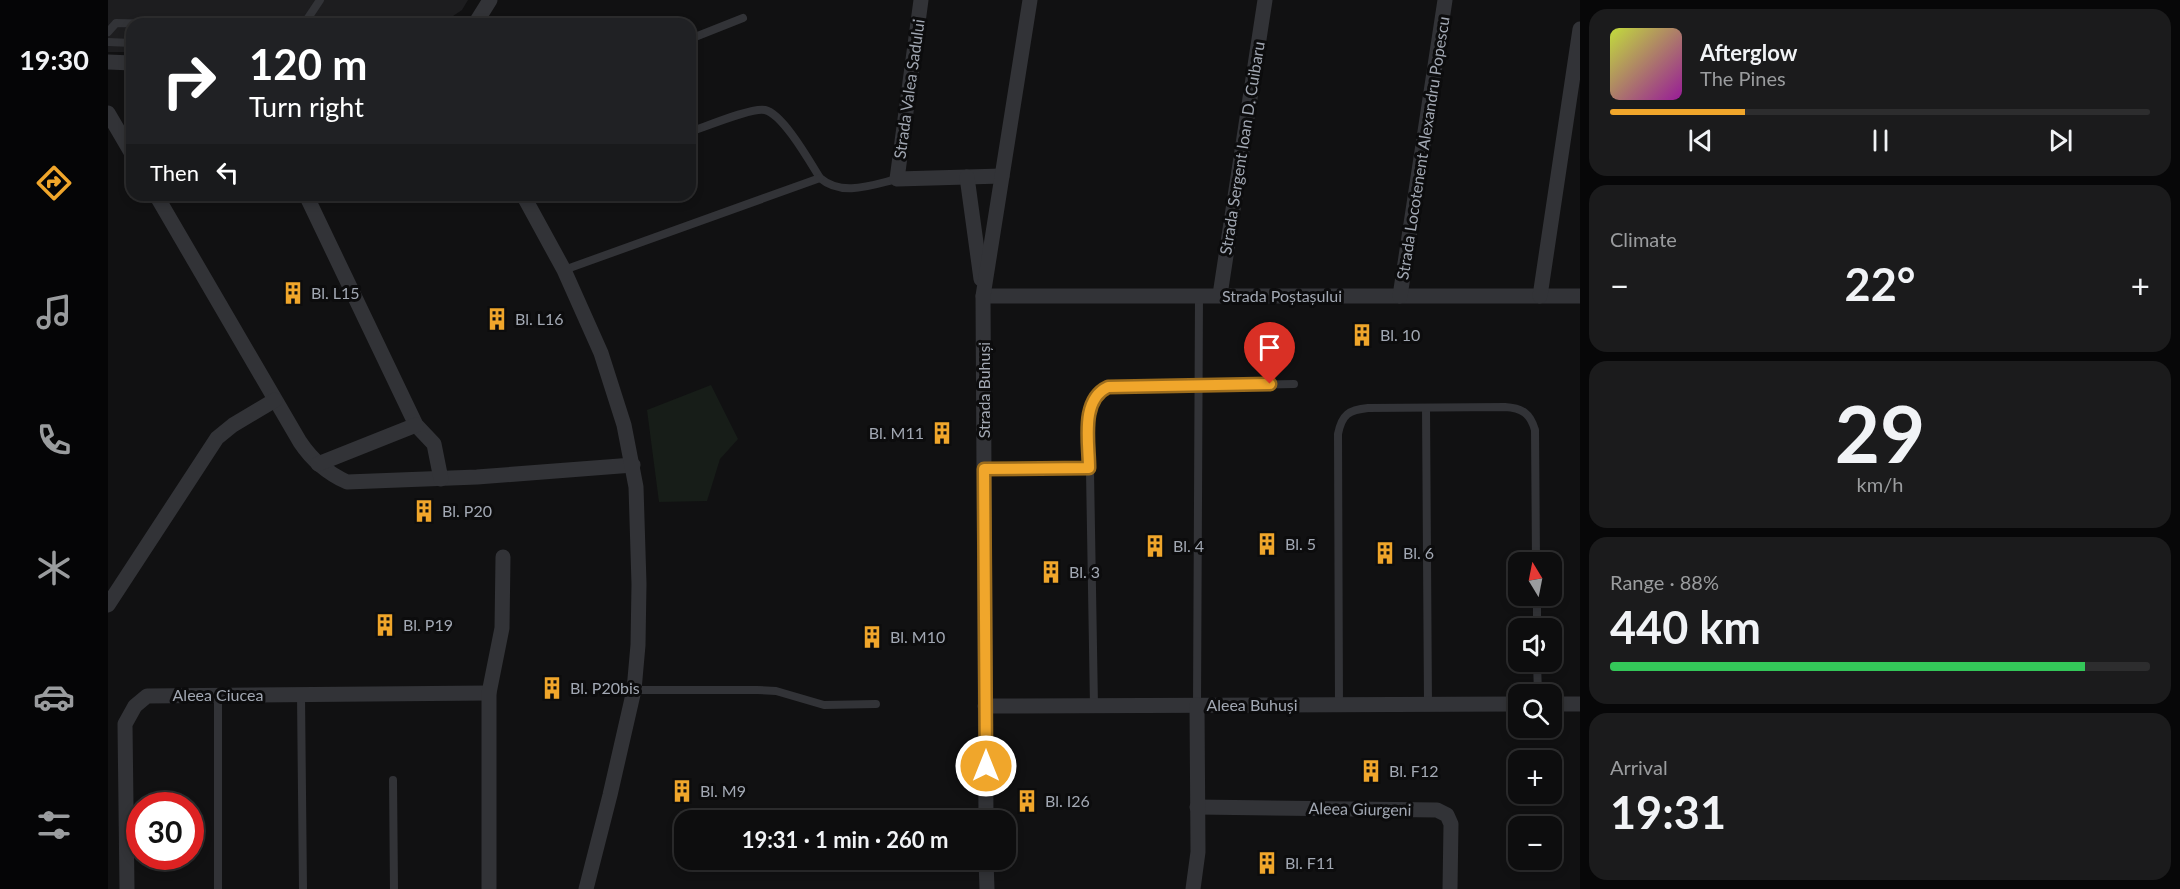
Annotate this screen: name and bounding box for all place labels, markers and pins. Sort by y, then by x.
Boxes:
building icon: Bl. L15 [280,280,306,306]
place label: Bl. L15 [311,283,360,302]
building icon: Bl. L16 [484,306,510,332]
place label: Bl. L16 [515,309,564,328]
pin [1244,322,1295,384]
building icon: Bl. 10 [1349,322,1375,348]
place label: Bl. 10 [1380,325,1420,344]
building icon: Bl. M11 [929,420,955,446]
place label: Bl. M11 [869,423,924,442]
building icon: Bl. P20 [411,498,437,524]
place label: Bl. P20 [442,501,492,520]
building icon: Bl. 5 [1254,531,1280,557]
building icon: Bl. 4 [1142,533,1168,559]
place label: Bl. 5 [1285,534,1316,553]
place label: Bl. 4 [1173,536,1204,555]
building icon: Bl. 6 [1372,540,1398,566]
place label: Bl. 6 [1403,543,1434,562]
building icon: Bl. 3 [1038,559,1064,585]
place label: Bl. 3 [1069,562,1100,581]
building icon: Bl. P19 [372,612,398,638]
place label: Bl. P19 [403,615,453,634]
building icon: Bl. M10 [859,624,885,650]
place label: Bl. M10 [890,627,945,646]
building icon: Bl. P20bis [539,675,565,701]
place label: Bl. P20bis [570,678,640,697]
building icon: Bl. F12 [1358,758,1384,784]
place label: Bl. F12 [1389,761,1438,780]
building icon: Bl. M9 [669,778,695,804]
place label: Bl. M9 [700,781,746,800]
building icon: Bl. I26 [1014,788,1040,814]
place label: Bl. I26 [1045,791,1090,810]
building icon: Bl. F11 [1254,850,1280,876]
place label: Bl. F11 [1285,853,1334,872]

